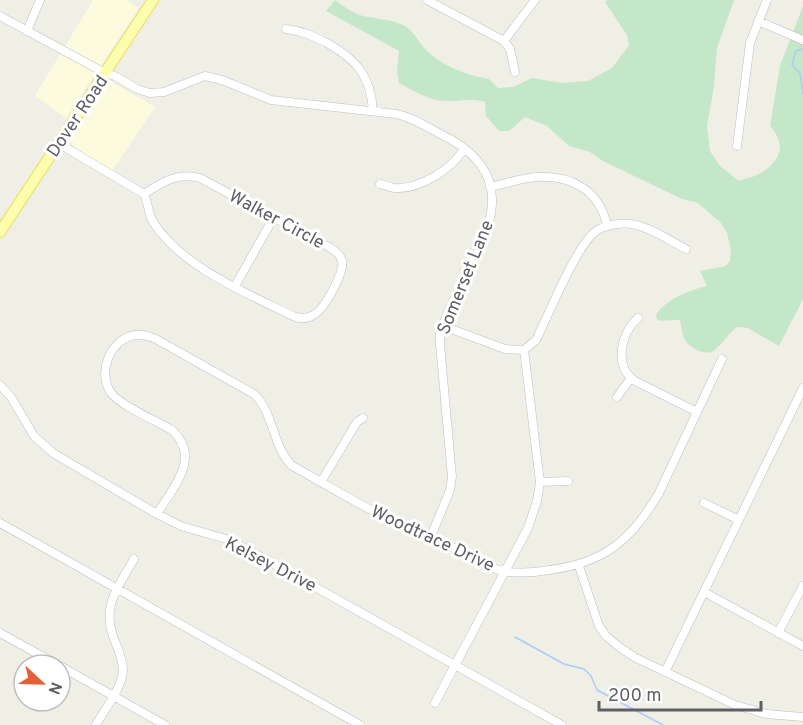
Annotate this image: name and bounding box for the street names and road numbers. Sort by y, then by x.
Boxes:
street label: Dover Road [42,71,114,162]
street label: Walker Circle [224,185,328,255]
street label: Somerset Lane [433,217,500,338]
street label: Woodtrace Drive [367,501,498,578]
street label: Kelsey Drive [221,532,320,598]

